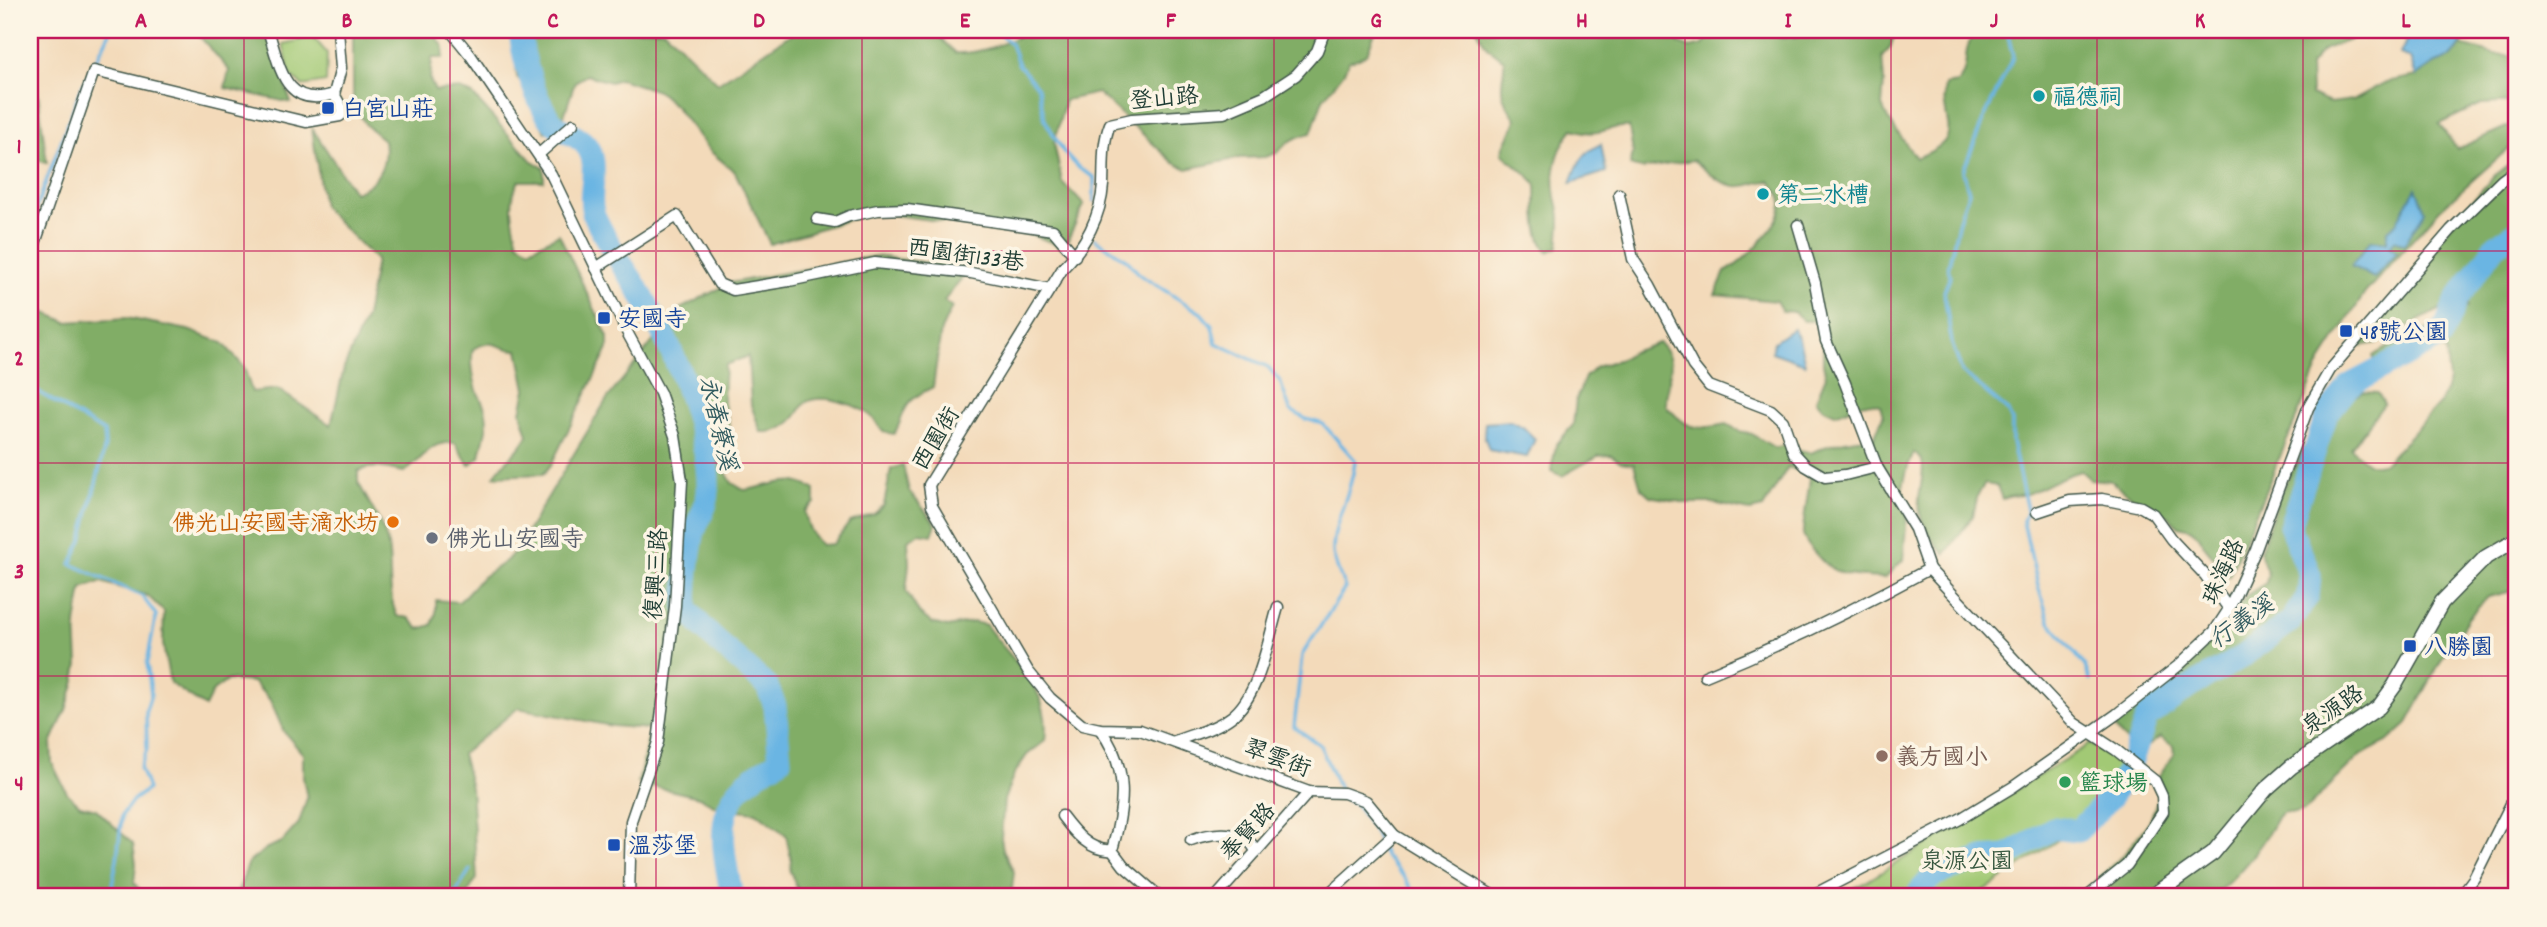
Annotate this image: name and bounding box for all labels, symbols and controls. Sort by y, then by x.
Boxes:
text: A [135,6,147,39]
text: B [342,6,353,39]
text: C [547,6,559,39]
text: D [753,6,765,39]
text: E [960,6,971,39]
text: F [1166,6,1177,39]
text: G [1370,6,1382,39]
text: H [1576,6,1588,39]
text: I [1784,6,1792,39]
text: J [1990,6,1998,39]
text: K [2195,6,2206,39]
text: L [2401,6,2411,39]
street label: 登山路 [1128,81,1200,120]
place label: 福德祠 [2053,83,2122,116]
marker: 福德祠 [2031,88,2047,104]
place label: 白宮山莊 [342,95,434,128]
marker: 白宮山莊 [320,100,336,116]
text: 1 [16,132,22,165]
place label: 第二水槽 [1777,181,1869,214]
marker: 第二水槽 [1755,186,1771,202]
street label: 西園街133巷 [905,233,1027,282]
place label: 安國寺 [618,305,687,338]
marker: 安國寺 [596,310,612,326]
place label: 48號公園 [2360,318,2448,351]
marker: 48號公園 [2338,323,2354,339]
text: 2 [14,344,24,377]
water label: 永春寮溪 [689,373,744,476]
street label: 西園街 [906,402,970,478]
place label: 佛光山安國寺滴水坊 [172,509,379,542]
marker: 佛光山安國寺滴水坊 [385,514,401,530]
place label: 佛光山安國寺 [446,525,584,558]
street label: 復興三路 [639,527,678,621]
marker: 佛光山安國寺 [424,530,440,546]
street label: 珠海路 [2196,534,2255,611]
text: 3 [14,557,24,590]
water label: 行義溪 [2203,588,2284,658]
place label: 八勝園 [2424,633,2493,666]
marker: 八勝園 [2402,638,2418,654]
street label: 泉源路 [2296,679,2372,745]
street label: 翠雲街 [1239,733,1315,788]
place label: 義方國小 [1896,743,1988,776]
marker: 義方國小 [1874,748,1890,764]
text: 4 [14,769,24,802]
place label: 籃球場 [2079,769,2148,802]
marker: 籃球場 [2057,774,2073,790]
street label: 奉賢路 [1214,797,1285,870]
place label: 溫莎堡 [628,832,697,865]
marker: 溫莎堡 [606,837,622,853]
park label: 泉源公園 [1921,847,2013,880]

